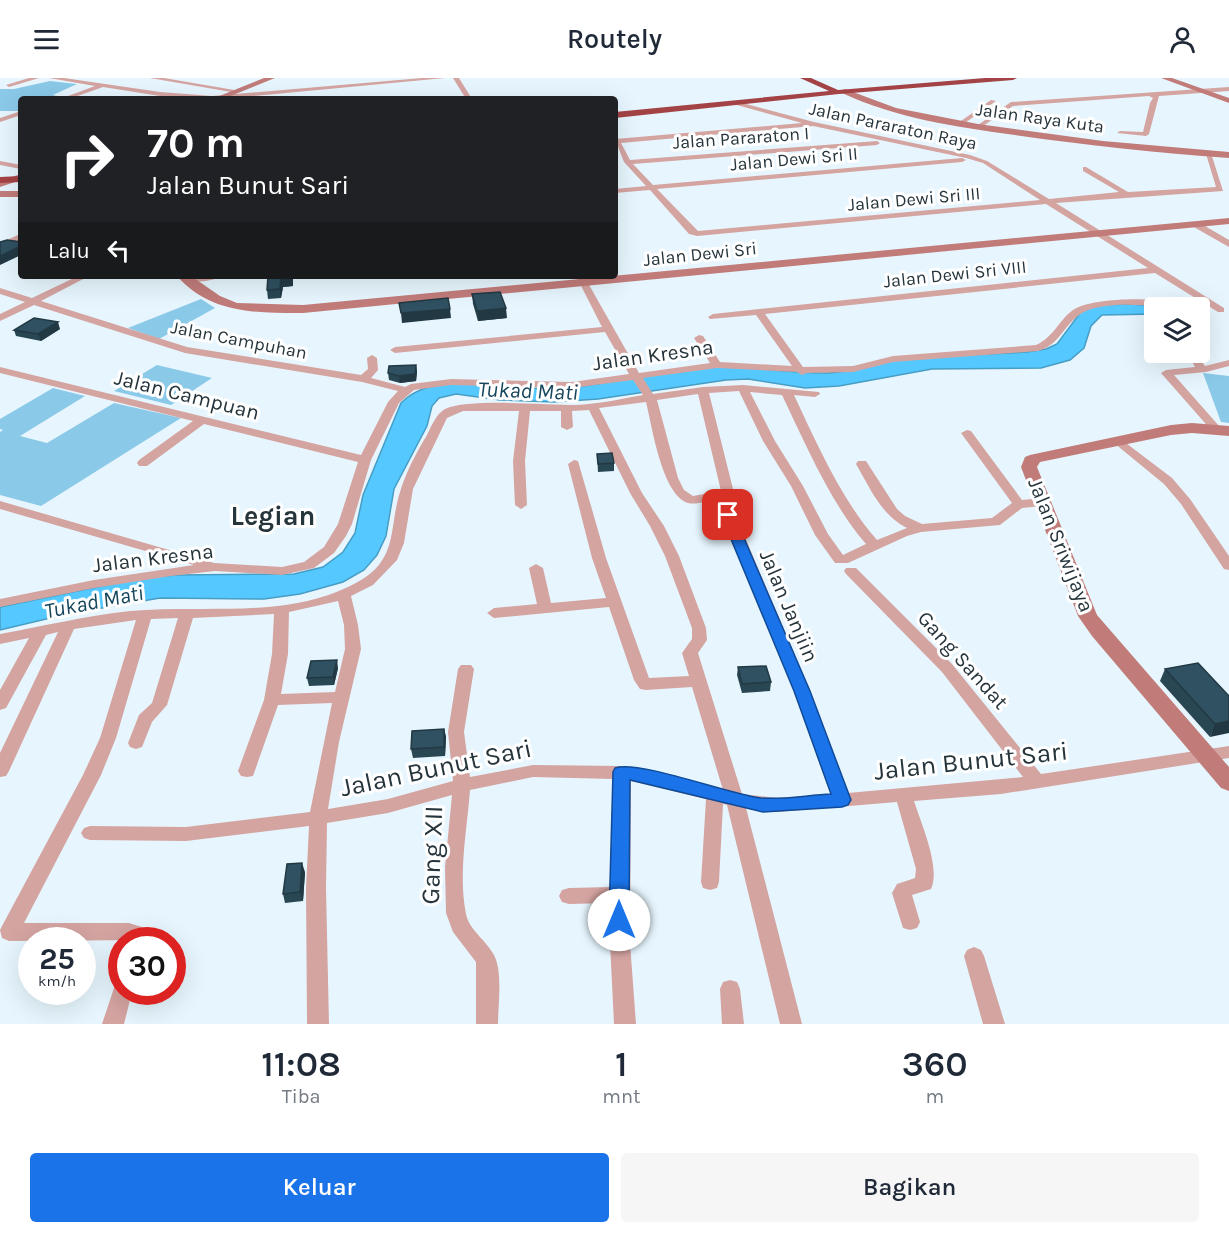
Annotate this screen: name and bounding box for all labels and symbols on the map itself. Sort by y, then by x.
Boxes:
street label: Jalan Pararaton Raya [807,97,979,155]
street label: Jalan Raya Kuta [974,98,1106,138]
street label: Jalan Pararaton I [672,122,810,154]
street label: Jalan Dewi Sri II [729,142,859,176]
street label: Jalan Dewi Sri III [847,182,981,216]
street label: Jalan Dewi Sri [642,237,758,271]
street label: Jalan Dewi Sri VIII [883,256,1027,292]
street label: Jalan Campuhan [169,316,309,364]
street label: Jalan Kresna [591,335,715,375]
street label: Jalan Campuan [112,365,262,425]
water label: Tukad Mati [477,376,579,406]
street label: Jalan Sriwijaya [1023,474,1099,616]
pin [702,489,753,540]
district label: Legian [231,500,315,532]
street label: Jalan Kresna [91,539,215,577]
street label: Jalan Janjiin [755,546,823,666]
water label: Tukad Mati [42,580,146,624]
street label: Gang Sandat [913,606,1013,714]
street label: Jalan Bunut Sari [338,733,534,803]
street label: Jalan Bunut Sari [873,735,1069,787]
street label: Gang XII [415,805,449,905]
position arrow [587,888,651,952]
speed limit sign: 30 [108,927,186,1005]

